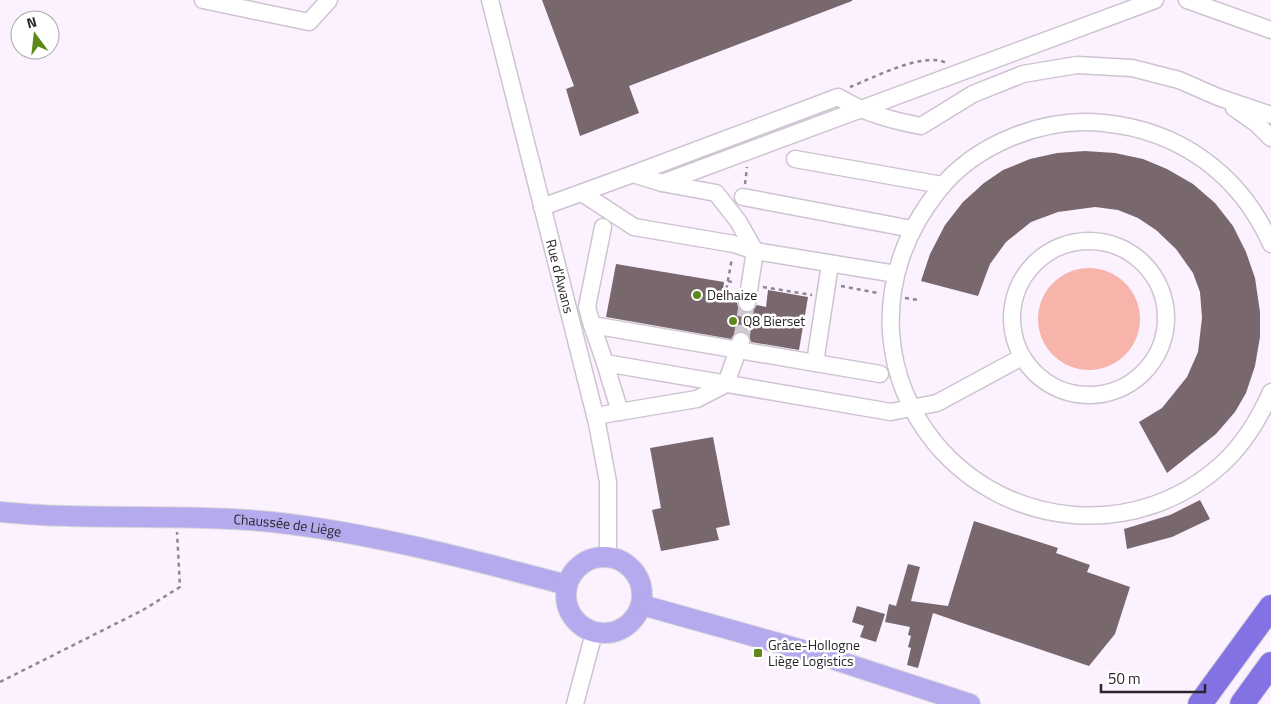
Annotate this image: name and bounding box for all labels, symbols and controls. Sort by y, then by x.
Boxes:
north arrow [10,10,60,60]
text: N [24,11,39,33]
street label: Rue d'Awans [541,237,580,315]
place label: Delhaize [707,284,757,305]
marker: Delhaize [691,289,703,301]
place label: Q8 Bierset [743,310,805,331]
marker: Q8 Bierset [727,315,739,327]
street label: Chaussée de Liège [233,508,343,542]
place label: Grâce-Hollogne Liège Logistics [768,634,860,671]
marker: Grâce-Hollogne Liège Logistics [752,647,764,659]
scale bar [1101,662,1205,694]
text: 50 m [1108,667,1141,690]

